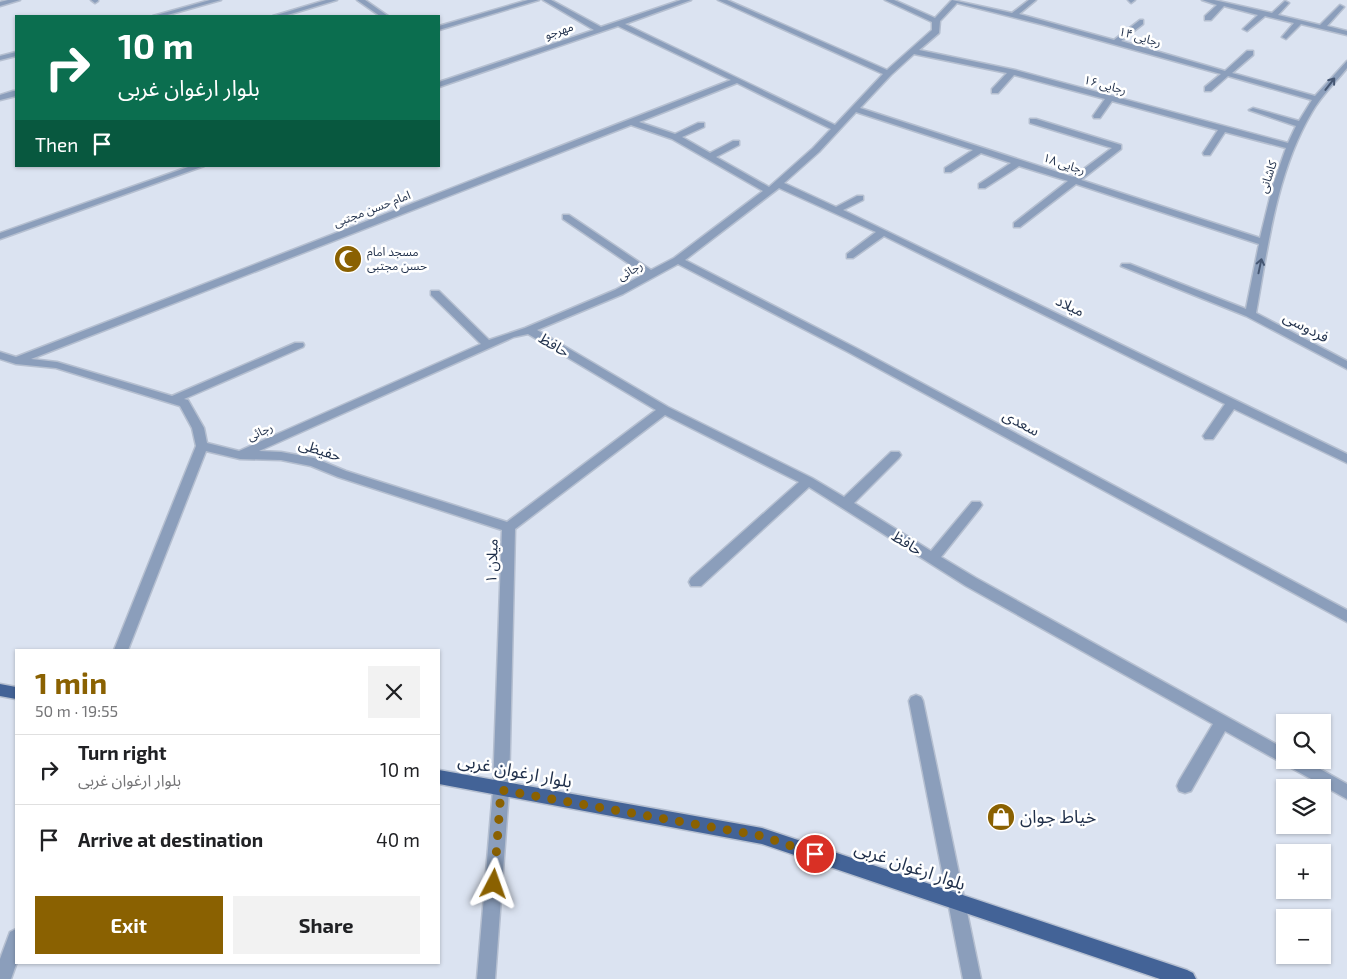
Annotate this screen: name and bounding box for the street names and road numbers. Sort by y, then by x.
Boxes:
street label: مهرجو [543,19,575,42]
street label: رجایی ۱۴ [1117,23,1163,50]
street label: رجایی ۱۶ [1082,72,1128,97]
street label: رجایی ۱۸ [1041,150,1087,177]
street label: کاشانی [1255,158,1280,195]
street label: امام حسن مجتبی [331,187,413,232]
street label: رجائی [615,257,645,284]
street label: میلاد [1053,291,1088,320]
street label: فردوسی [1280,307,1333,347]
street label: حافظ [536,328,573,360]
street label: سعدی [1000,405,1043,440]
street label: رجائی [245,419,275,444]
street label: حفیظی [297,434,344,465]
street label: حافظ [889,526,926,558]
street label: میلان ۱ [481,538,502,584]
street label: بلوار ارغوان غربی [456,748,574,793]
street label: بلوار ارغوان غربی [852,836,969,895]

